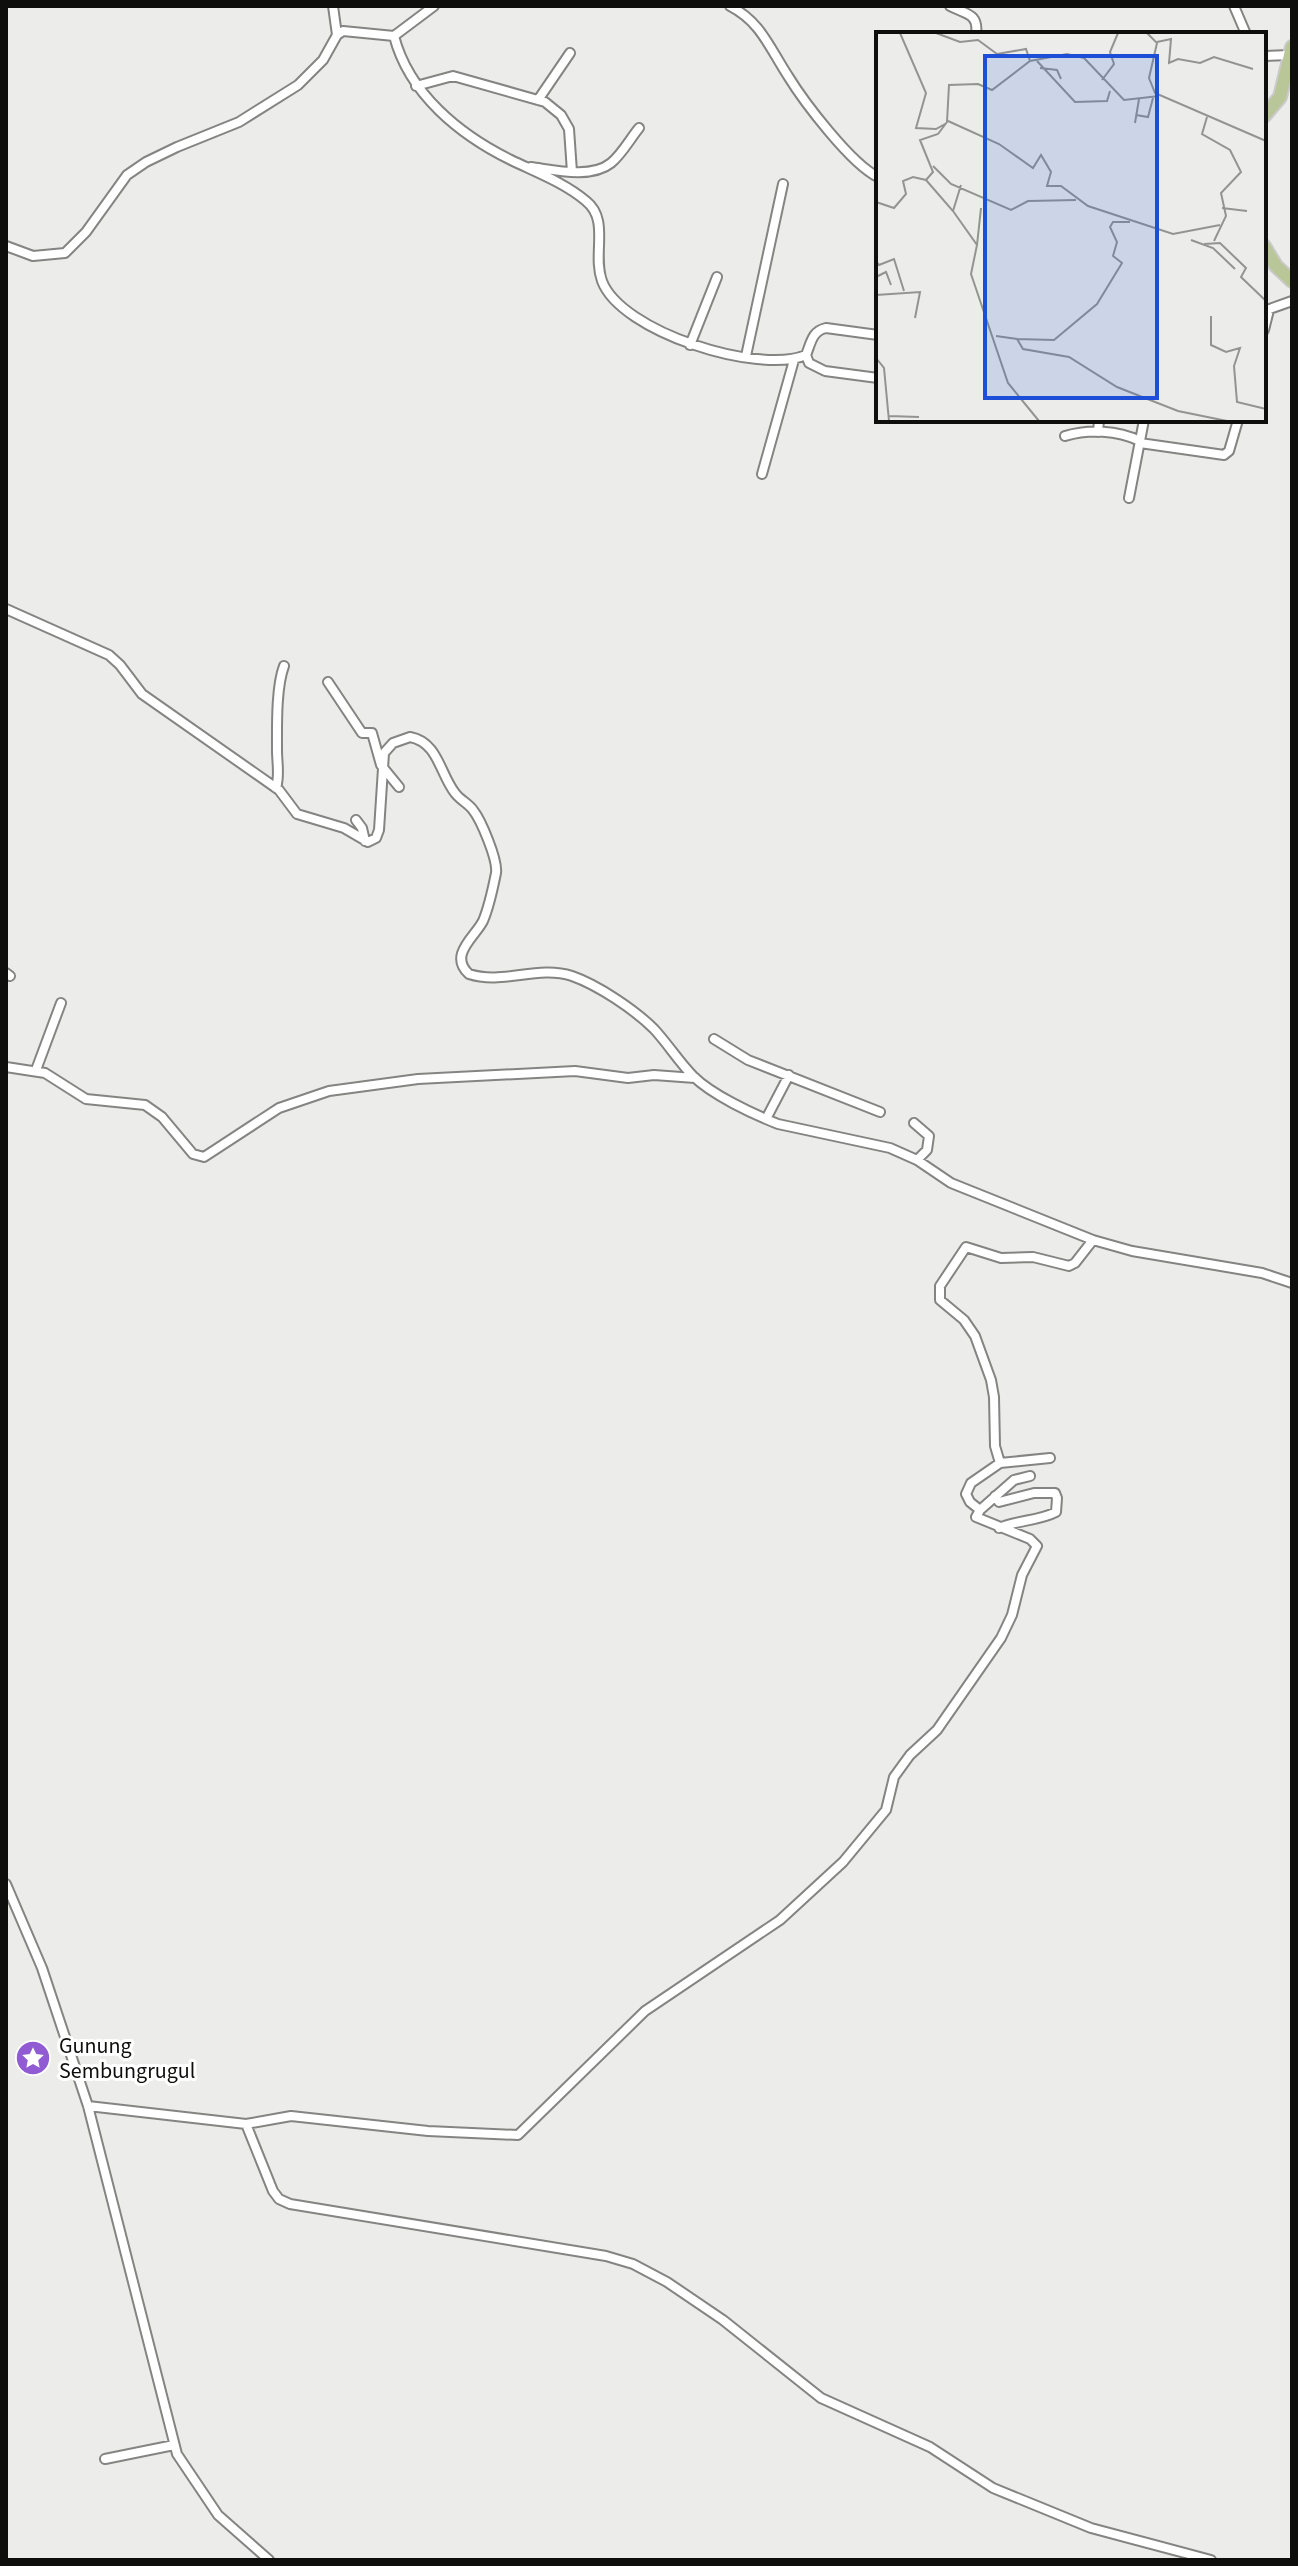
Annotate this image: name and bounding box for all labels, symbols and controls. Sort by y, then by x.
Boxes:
inset map [876,32,1266,422]
place label: Gunung Sembungrugul [59,2030,195,2087]
place icon: Gunung Sembungrugul [14,2039,52,2077]

